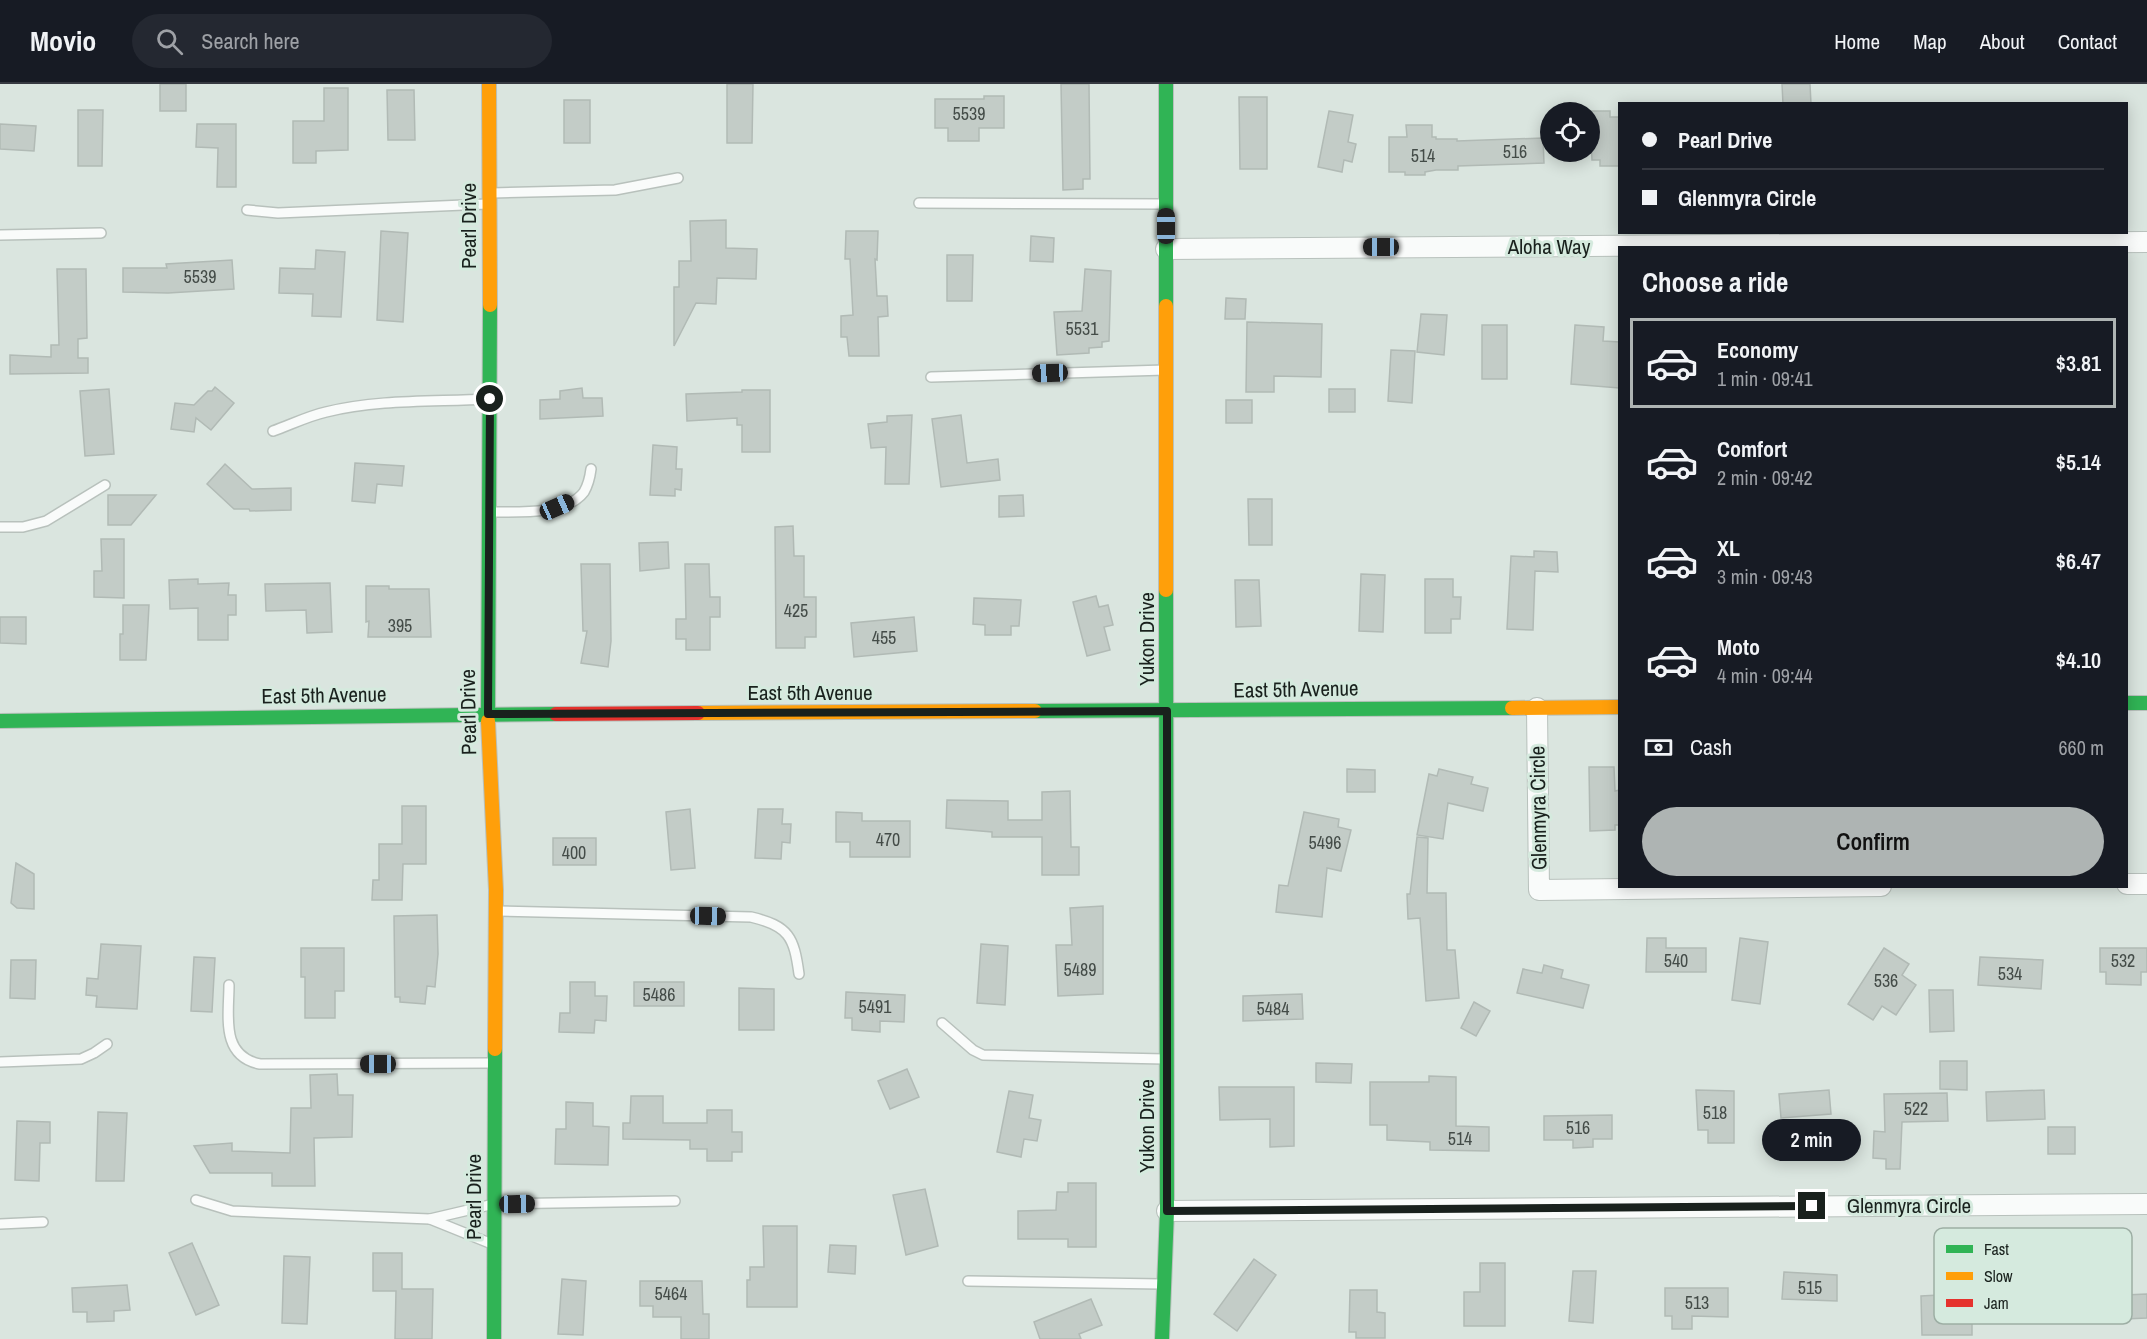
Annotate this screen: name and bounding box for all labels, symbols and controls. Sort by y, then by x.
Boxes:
search box [132,14,552,68]
text: Movio [30,22,96,60]
icon: search [153,25,186,58]
text: Search here [201,26,300,56]
text: Home [1834,27,1880,56]
text: Map [1913,27,1947,56]
text: About [1980,27,2025,56]
text: Contact [2058,27,2117,56]
house number: 5539 [953,101,985,126]
map controls [1540,102,1600,162]
button: locate [1540,102,1600,162]
text: Pearl Drive [1678,125,1772,155]
house number: 516 [1503,139,1527,164]
house number: 514 [1411,143,1435,168]
street label: Pearl Drive [454,183,483,269]
text: Glenmyra Circle [1678,183,1816,213]
car [1157,208,1175,244]
street label: Aloha Way [1507,232,1591,261]
car [1363,238,1399,256]
house number: 5539 [184,264,216,289]
text: Choose a ride [1642,264,1788,300]
house number: 5531 [1066,316,1099,341]
text: Economy [1717,335,1798,365]
icon: car [1645,336,1699,390]
text: $3.81 [2056,348,2101,378]
car [1032,363,1068,383]
text: 1 min · 09:41 [1717,365,1813,392]
route start [476,385,503,412]
text: Comfort [1717,434,1787,464]
icon: car [1645,435,1699,489]
text: $5.14 [2056,447,2101,477]
text: 2 min · 09:42 [1717,464,1813,491]
car [537,491,577,523]
text: XL [1717,533,1740,563]
icon: car [1645,534,1699,588]
text: $6.47 [2056,546,2101,576]
text: 3 min · 09:43 [1717,563,1813,590]
street label: Yukon Drive [1132,592,1161,686]
house number: 425 [784,598,808,623]
house number: 395 [388,613,412,638]
house number: 455 [872,625,896,650]
text: Moto [1717,632,1760,662]
icon: car [1645,633,1699,687]
text: $4.10 [2056,645,2101,675]
text: 4 min · 09:44 [1717,662,1813,689]
street label: Pearl Drive [453,669,483,755]
street label: East 5th Avenue [1233,673,1359,705]
street label: East 5th Avenue [747,678,873,707]
street label: East 5th Avenue [261,679,387,711]
icon: cash [1642,731,1675,764]
text: Cash [1690,732,1732,762]
text: 660 m [2058,734,2104,761]
street label: Glenmyra Circle [1522,746,1554,870]
button: Confirm [1642,807,2104,876]
house number: 470 [876,827,900,852]
house number: 5496 [1309,830,1341,855]
house number: 400 [562,840,586,865]
car [690,907,726,925]
house number: 540 [1664,948,1688,973]
house number: 532 [2111,948,2135,973]
house number: 5489 [1064,957,1096,982]
house number: 534 [1998,961,2022,986]
house number: 536 [1874,968,1898,993]
house number: 5486 [643,982,675,1007]
house number: 5491 [859,994,892,1019]
house number: 5484 [1257,996,1289,1021]
car [360,1055,396,1073]
street label: Yukon Drive [1132,1079,1161,1173]
house number: 522 [1904,1096,1928,1121]
house number: 518 [1703,1100,1727,1125]
house number: 516 [1566,1115,1590,1140]
callout: 2 min [1762,1119,1862,1161]
house number: 514 [1448,1126,1472,1151]
text: 2 min [1790,1126,1833,1153]
street label: Pearl Drive [459,1154,488,1240]
street label: Glenmyra Circle [1847,1191,1971,1220]
route end [1798,1192,1825,1219]
car [499,1195,535,1213]
legend [1934,1228,2132,1324]
text: Fast [1984,1238,2009,1260]
text: Slow [1984,1265,2013,1287]
house number: 515 [1798,1275,1822,1300]
house number: 5464 [655,1281,687,1306]
house number: 513 [1685,1290,1709,1315]
text: Jam [1984,1292,2009,1314]

